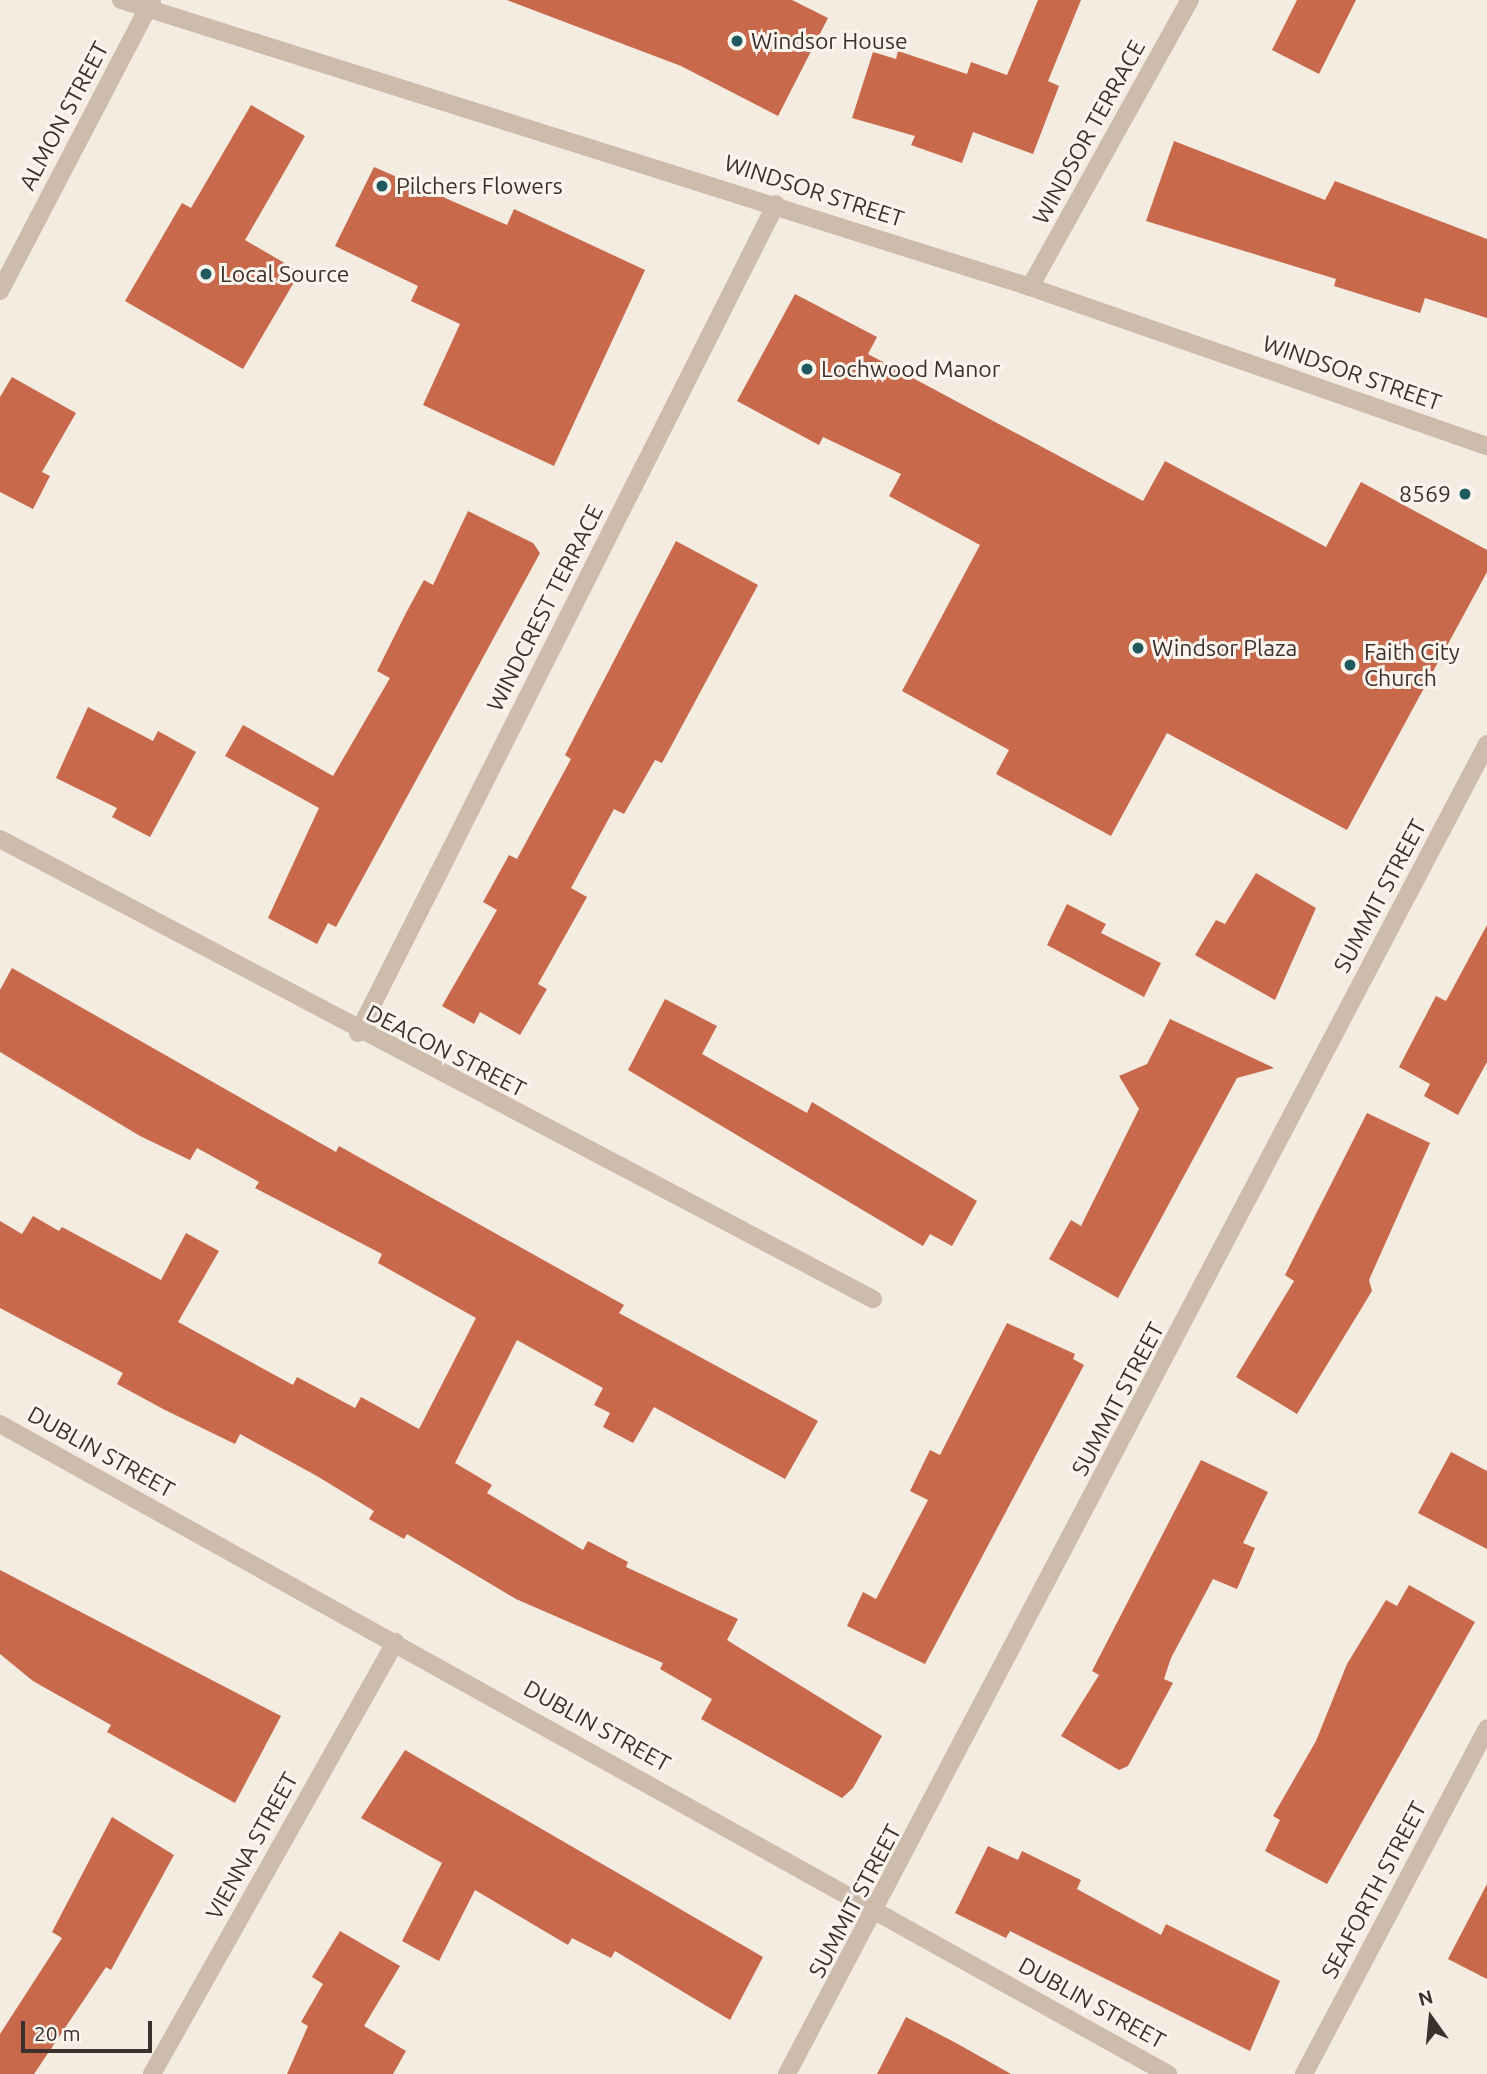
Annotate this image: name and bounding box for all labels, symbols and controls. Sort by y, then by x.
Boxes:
place label: Windsor House [751,27,908,55]
marker: Windsor House [729,33,745,49]
street label: WINDSOR TERRACE [1027,35,1151,229]
street label: ALMON STREET [13,37,115,195]
street label: WINDSOR STREET [721,149,907,233]
place label: Pilchers Flowers [396,172,563,200]
marker: Pilchers Flowers [374,178,390,194]
place label: Local Source [220,260,350,288]
marker: Local Source [198,266,214,282]
street label: WINDSOR STREET [1259,330,1445,416]
place label: Lochwood Manor [821,355,1001,383]
marker: Lochwood Manor [799,361,815,377]
place label: 8569 [1399,480,1451,508]
marker: 8569 [1457,486,1473,502]
street label: WINDCREST TERRACE [481,500,609,716]
place label: Windsor Plaza [1152,634,1297,662]
place label: Faith City Church [1364,638,1460,692]
marker: Windsor Plaza [1130,640,1146,656]
marker: Faith City Church [1342,657,1358,673]
street label: SUMMIT STREET [1328,815,1432,977]
street label: DEACON STREET [362,999,530,1103]
street label: SUMMIT STREET [1066,1318,1170,1480]
street label: DUBLIN STREET [23,1400,179,1504]
street label: DUBLIN STREET [519,1674,675,1778]
street label: VIENNA STREET [200,1768,304,1924]
street label: SEAFORTH STREET [1316,1797,1432,1983]
street label: SUMMIT STREET [803,1820,907,1982]
street label: DUBLIN STREET [1014,1951,1170,2055]
north arrow [1396,1983,1466,2053]
text: N [1416,1985,1435,2010]
scale bar [24,2008,156,2052]
text: 20 m [34,2021,81,2045]

